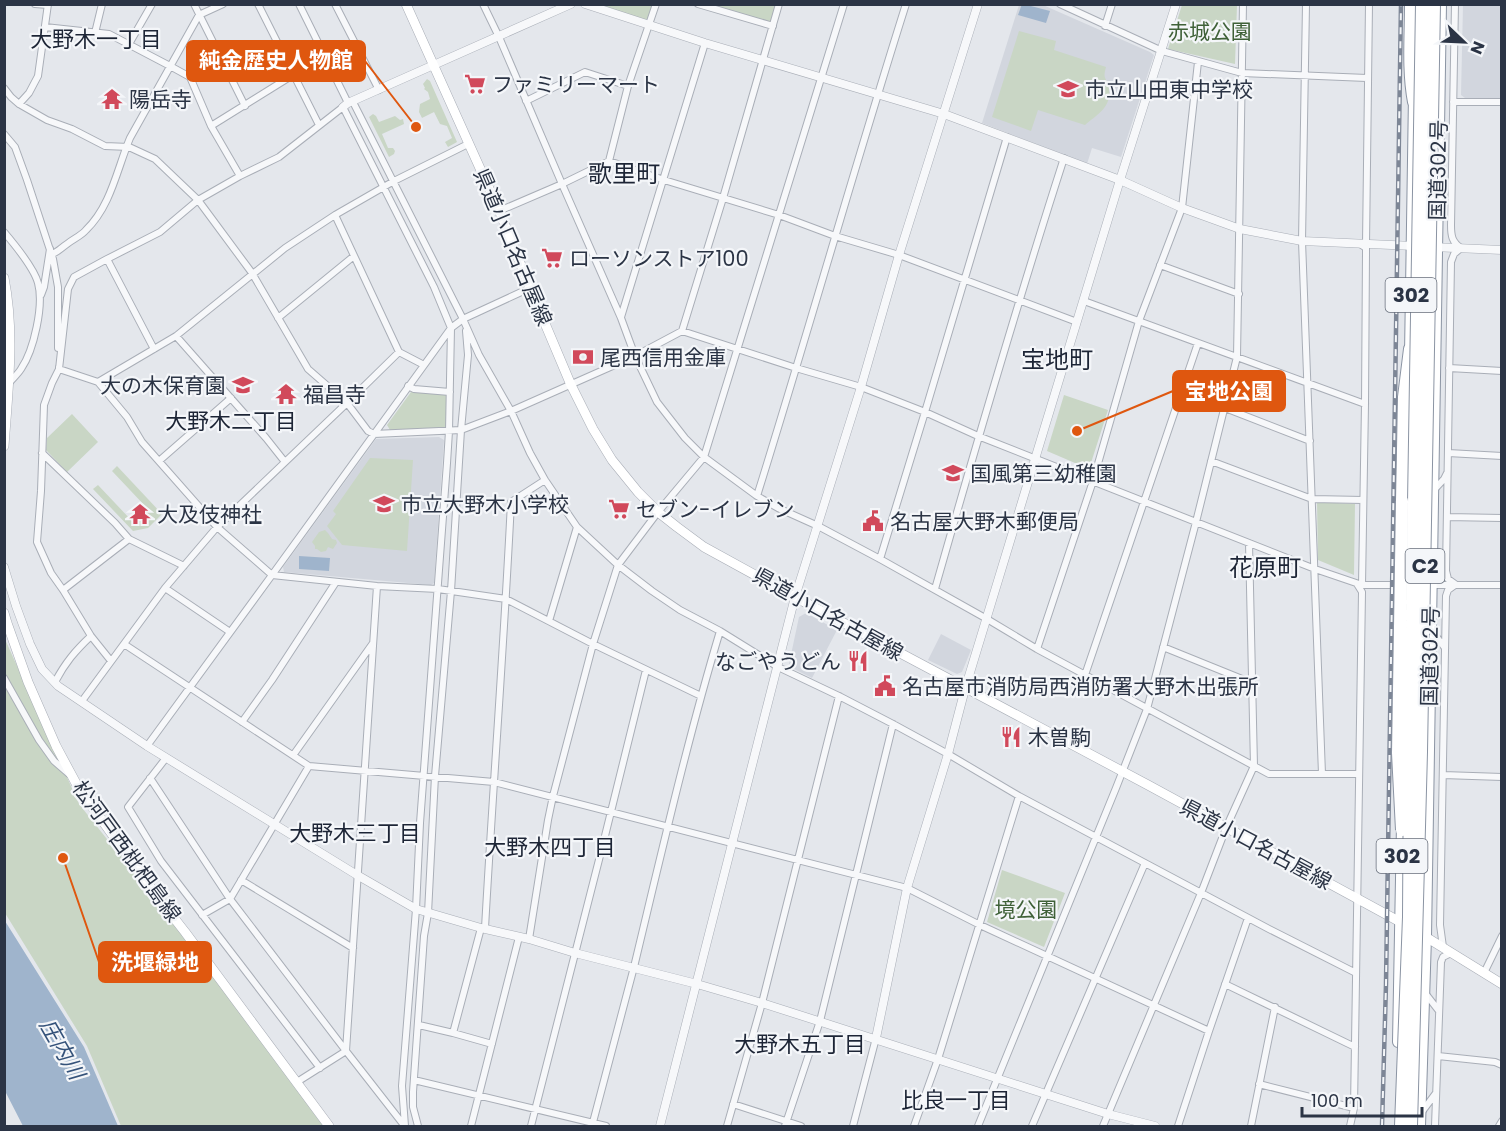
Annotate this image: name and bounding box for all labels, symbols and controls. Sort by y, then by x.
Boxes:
north arrow [1434,12,1494,72]
park label: 赤城公園 [1168,17,1252,46]
district label: 大野木一丁目 [30,24,162,55]
text: N [1464,38,1490,58]
callout: 純金歴史人物館 [187,41,365,81]
text: 純金歴史人物館 [199,45,353,76]
place label: ファミリーマート [492,70,660,99]
supermarket icon: ファミリーマート [463,72,487,96]
place label: 市立山田東中学校 [1085,75,1253,104]
school or university icon: 市立山田東中学校 [1056,77,1080,101]
place label: 陽岳寺 [129,85,192,114]
temple icon: 陽岳寺 [100,87,124,111]
street label: 国道302号 [1423,119,1453,221]
district label: 歌里町 [588,157,660,190]
street label: 県道小口名古屋線 [467,164,559,330]
place label: ローソンストア100 [569,244,749,273]
supermarket icon: ローソンストア100 [540,246,564,270]
road number: 302 [1386,278,1436,312]
place label: 尾西信用金庫 [600,343,726,372]
district label: 宝地町 [1021,343,1093,376]
bank icon: 尾西信用金庫 [571,345,595,369]
place label: 大の木保育園 [100,371,226,400]
callout: 宝地公園 [1173,371,1285,411]
school or university icon: 大の木保育園 [231,373,255,397]
text: 宝地公園 [1185,376,1273,407]
place label: 福昌寺 [303,380,366,409]
temple icon: 福昌寺 [274,382,298,406]
district label: 大野木二丁目 [165,406,297,437]
place label: 国風第三幼稚園 [970,459,1117,488]
school or university icon: 国風第三幼稚園 [941,461,965,485]
place label: 市立大野木小学校 [401,490,569,519]
school or university icon: 市立大野木小学校 [372,492,396,516]
place label: セブン-イレブン [636,495,795,524]
supermarket icon: セブン-イレブン [607,497,631,521]
place label: 大及伎神社 [157,500,262,529]
temple icon: 大及伎神社 [128,502,152,526]
place label: 名古屋大野木郵便局 [890,507,1079,536]
public building icon: 名古屋大野木郵便局 [861,509,885,533]
road number: C2 [1406,549,1444,583]
district label: 花原町 [1229,551,1301,584]
street label: 県道小口名古屋線 [748,561,908,667]
street label: 国道302号 [1415,605,1445,707]
place label: なごやうどん [715,647,841,676]
restaurant icon: なごやうどん [846,649,870,673]
place label: 名古屋市消防局西消防署大野木出張所 [902,672,1259,701]
public building icon: 名古屋市消防局西消防署大野木出張所 [873,674,897,698]
place label: 木曽駒 [1028,723,1091,752]
restaurant icon: 木曽駒 [999,725,1023,749]
street label: 松河戸西枇杷島線 [66,775,188,927]
street label: 県道小口名古屋線 [1175,792,1337,896]
district label: 大野木三丁目 [289,818,421,849]
district label: 大野木四丁目 [484,832,616,863]
road number: 302 [1376,839,1428,873]
park label: 境公園 [995,895,1058,924]
callout: 洗堰緑地 [99,942,211,982]
text: 洗堰緑地 [111,947,199,978]
water label: 庄内川 [32,1013,93,1087]
district label: 大野木五丁目 [734,1029,866,1060]
scale bar [1302,1080,1422,1118]
district label: 比良一丁目 [901,1085,1011,1116]
text: 100 m [1311,1088,1363,1113]

